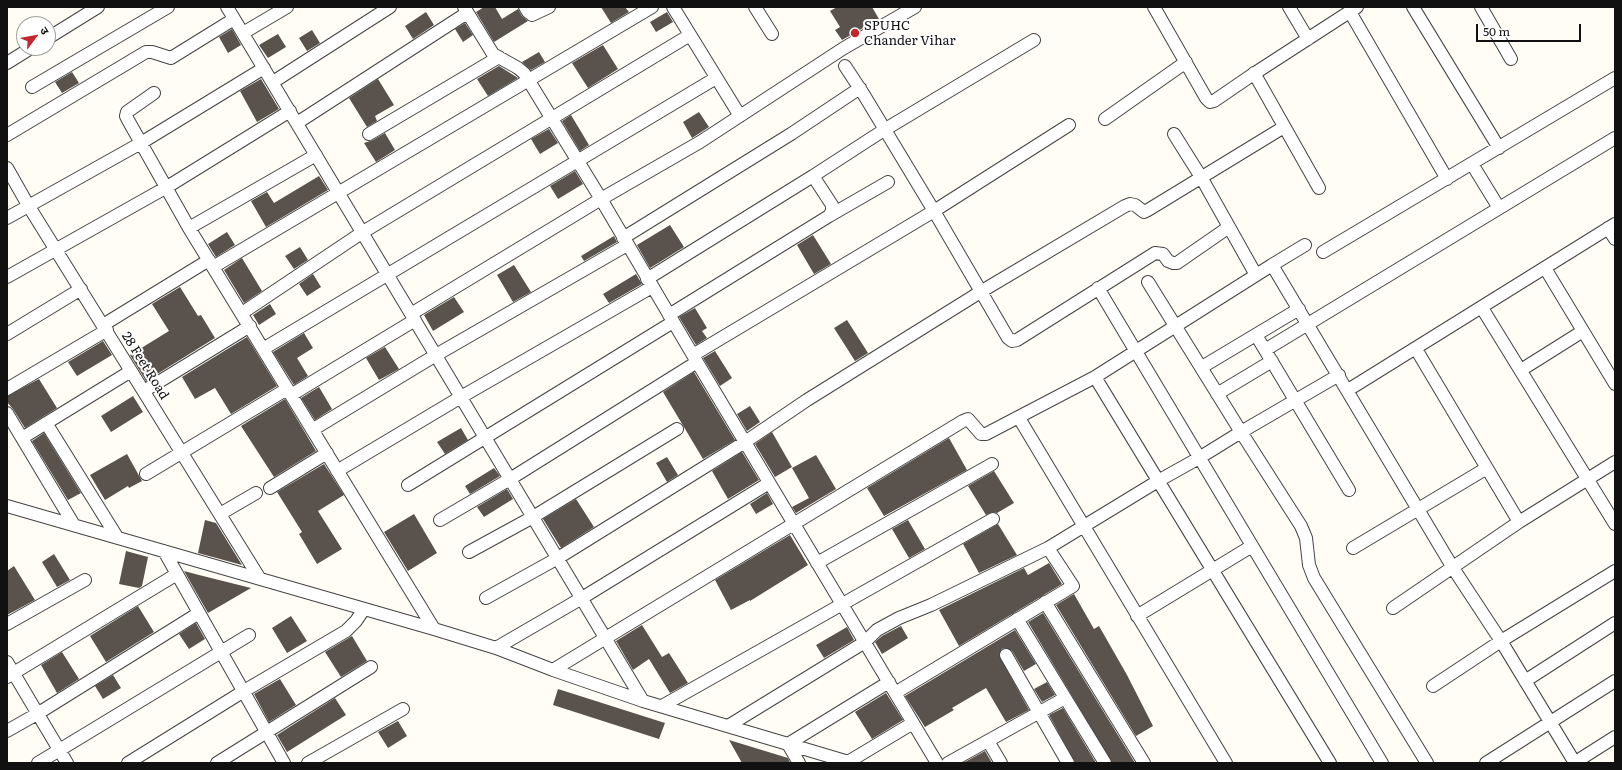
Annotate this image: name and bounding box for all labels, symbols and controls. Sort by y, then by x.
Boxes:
north arrow [16,16,56,56]
scale bar [1478,16,1583,42]
place label: SPUHC Chander Vihar [864,18,956,49]
text: 50 m [1483,22,1510,40]
text: उ [37,23,54,37]
marker: SPUHC Chander Vihar [849,27,861,39]
street label: 28 Feet Road [118,329,172,403]

